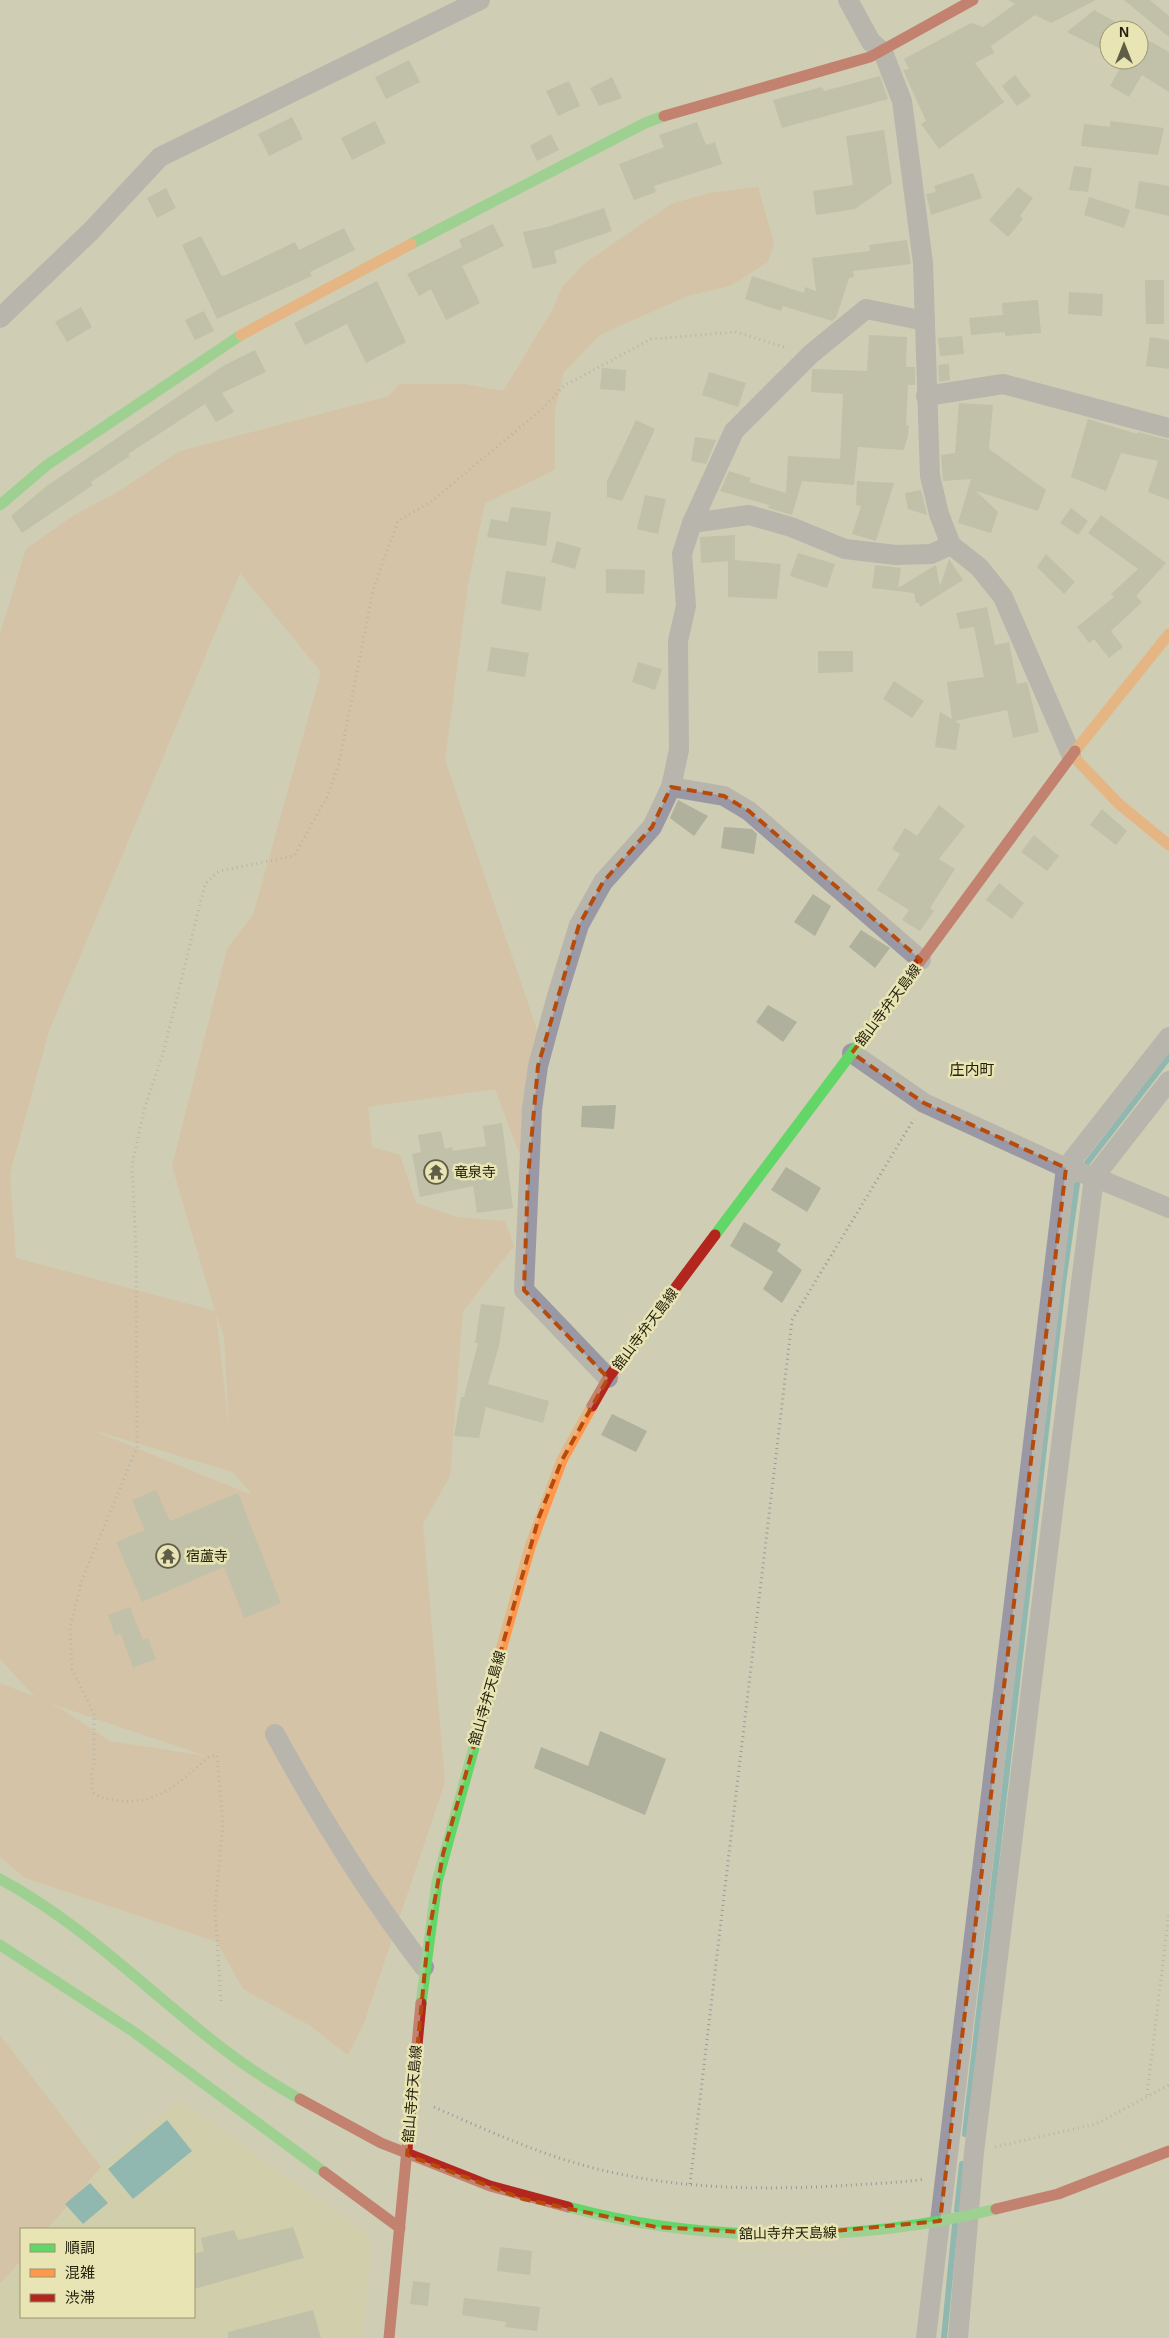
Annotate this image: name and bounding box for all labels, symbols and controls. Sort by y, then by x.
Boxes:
north arrow [1099,20,1149,70]
text: N [1119,24,1129,40]
street label: 舘山寺弁天島線 [852,961,924,1049]
district label: 庄内町 [949,1061,995,1078]
temple icon: 竜泉寺 [423,1159,449,1185]
place label: 竜泉寺 [454,1164,496,1180]
street label: 舘山寺弁天島線 [609,1285,681,1373]
temple icon: 宿蘆寺 [155,1543,181,1569]
place label: 宿蘆寺 [186,1548,228,1564]
street label: 舘山寺弁天島線 [466,1649,508,1747]
street label: 舘山寺弁天島線 [400,2044,424,2144]
street label: 舘山寺弁天島線 [739,2224,837,2242]
legend [20,2228,195,2318]
text: 順調 [65,2239,95,2256]
text: 混雑 [65,2264,95,2281]
text: 渋滞 [65,2289,95,2306]

